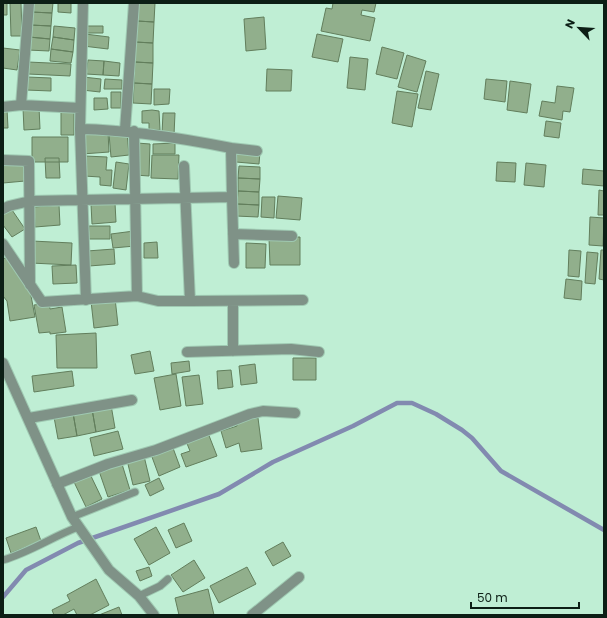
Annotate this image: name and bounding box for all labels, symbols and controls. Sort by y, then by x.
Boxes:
north arrow [559,8,599,48]
text: N [561,17,579,31]
scale bar [471,584,579,610]
text: 50 m [477,589,508,606]

